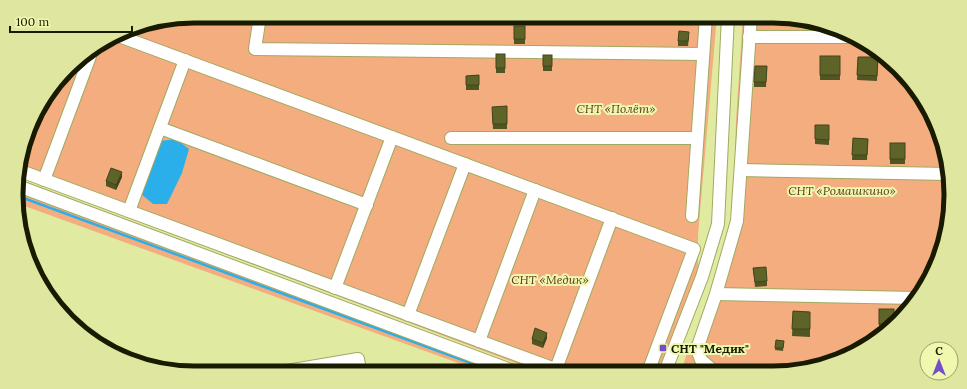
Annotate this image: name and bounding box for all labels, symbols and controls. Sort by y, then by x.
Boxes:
scale bar [10,8,132,34]
text: 100 m [16,14,49,29]
park label: СНТ «Полёт» [577,101,655,116]
park label: СНТ «Ромашкино» [788,183,896,198]
park label: СНТ «Медик» [511,272,589,287]
place label: СНТ "Медик" [671,341,749,356]
north arrow [919,341,959,381]
marker: СНТ "Медик" [658,343,668,353]
text: С [935,344,943,358]

